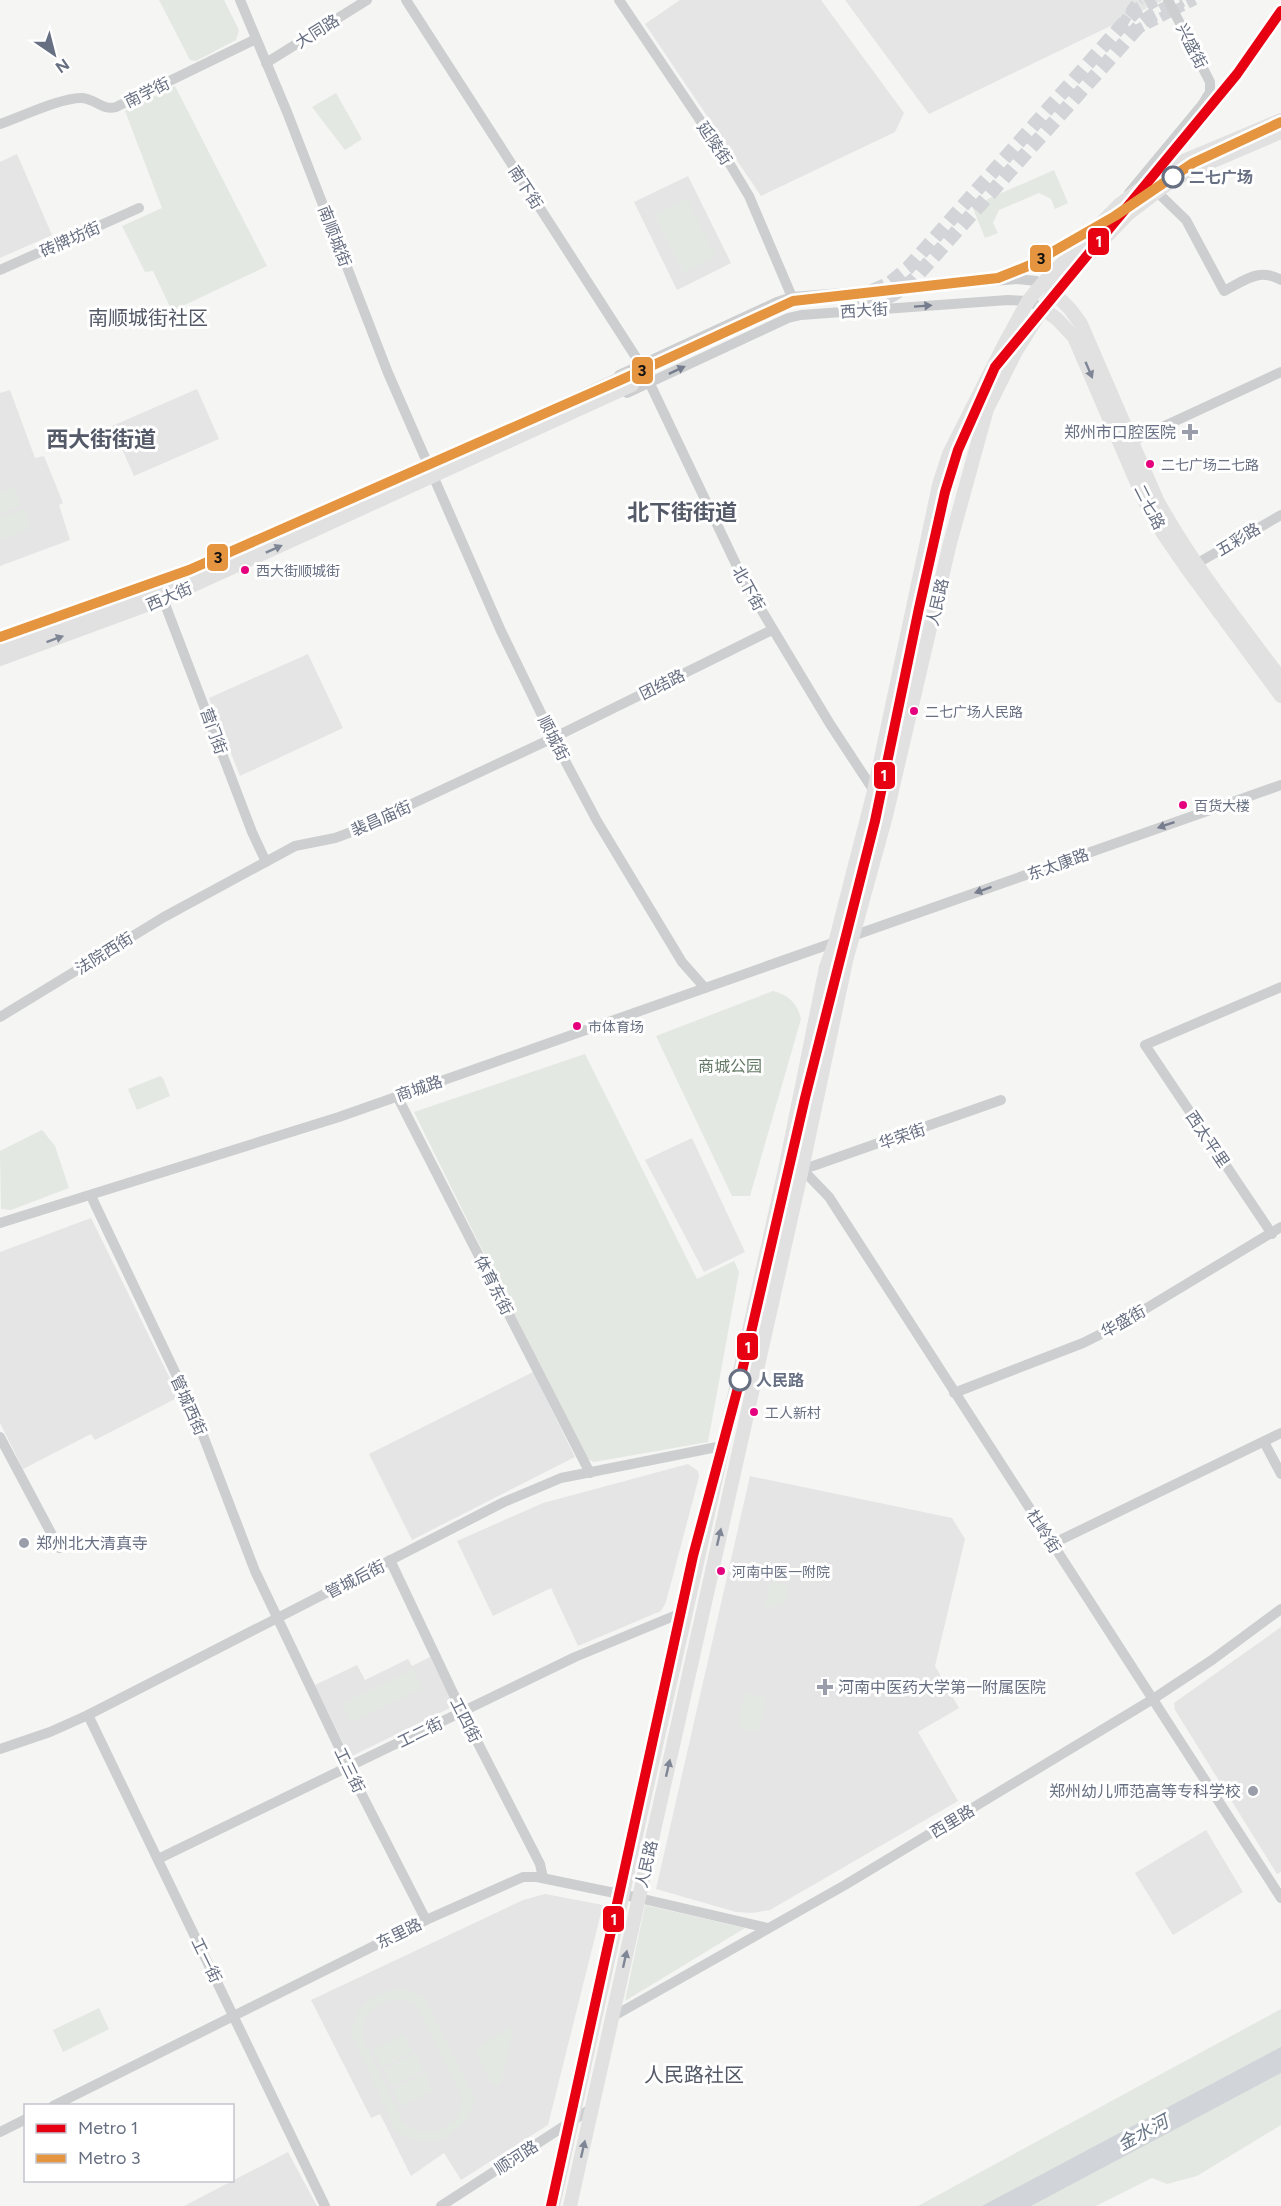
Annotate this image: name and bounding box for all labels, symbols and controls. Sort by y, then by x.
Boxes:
street label: 大同路 [292,11,343,52]
street label: 兴盛街 [1172,21,1211,72]
north arrow [24,24,84,84]
text: N [52,55,73,77]
street label: 南学街 [121,73,173,112]
street label: 延陵街 [693,118,736,168]
street label: 南下街 [505,162,547,213]
marker: 二七广场 [1162,166,1184,188]
place label: 二七广场 [1189,168,1253,187]
street label: 南顺城街 [314,203,355,269]
street label: 砖牌坊街 [37,218,103,261]
line badge: 1 [1087,227,1110,256]
text: 1 [1096,232,1102,251]
line badge: 3 [1029,244,1052,273]
text: 3 [1037,249,1046,268]
street label: 西大街 [839,299,889,322]
one-way arrow [914,301,933,311]
district label: 南顺城街社区 [88,306,208,330]
line badge: 3 [631,356,654,385]
text: 3 [638,361,647,380]
one-way arrow [1084,361,1094,379]
one-way arrow [669,365,686,374]
place label: 郑州市口腔医院 [1064,423,1176,442]
marker: 郑州市口腔医院 [1181,423,1199,441]
district label: 西大街街道 [46,426,156,453]
place label: 二七广场二七路 [1161,457,1259,474]
marker: 二七广场二七路 [1144,458,1156,470]
street label: 二七路 [1130,482,1169,533]
district label: 北下街街道 [627,499,737,526]
street label: 五彩路 [1213,519,1264,560]
line badge: 3 [206,543,229,572]
one-way arrow [266,545,283,554]
text: 3 [214,548,223,567]
place label: 西大街顺城街 [256,563,340,580]
street label: 北下街 [729,563,769,614]
marker: 西大街顺城街 [239,564,251,576]
street label: 人民路 [923,577,952,628]
street label: 西大街 [143,578,195,615]
one-way arrow [46,633,64,643]
street label: 团结路 [636,665,688,704]
place label: 二七广场人民路 [925,704,1023,721]
street label: 营门街 [196,705,231,757]
marker: 二七广场人民路 [908,705,920,717]
street label: 顺城街 [534,713,573,764]
line badge: 1 [873,761,896,790]
text: 1 [881,766,887,785]
street label: 裴昌庙街 [348,797,414,840]
place label: 百货大楼 [1194,798,1250,815]
marker: 百货大楼 [1177,799,1189,811]
one-way arrow [1157,821,1175,831]
street label: 东太康路 [1025,845,1091,884]
one-way arrow [973,886,991,896]
street label: 法院西街 [72,928,136,978]
place label: 市体育场 [588,1019,644,1036]
marker: 市体育场 [571,1020,583,1032]
park label: 商城公园 [698,1057,762,1076]
street label: 商城路 [393,1072,445,1105]
street label: 西太平里 [1182,1107,1233,1171]
street label: 华荣街 [876,1120,928,1153]
street label: 体育东街 [471,1252,517,1318]
street label: 华盛街 [1098,1301,1149,1341]
line badge: 1 [736,1332,759,1361]
text: 1 [745,1338,751,1357]
marker: 人民路 [729,1369,751,1391]
place label: 人民路 [756,1371,804,1390]
street label: 管城西街 [167,1372,210,1438]
place label: 工人新村 [765,1405,821,1422]
marker: 工人新村 [748,1406,760,1418]
street label: 杜岭街 [1023,1506,1065,1557]
one-way arrow [715,1528,725,1546]
place label: 郑州北大清真寺 [36,1534,148,1553]
marker: 郑州北大清真寺 [17,1536,31,1550]
street label: 管城后街 [322,1556,388,1602]
place label: 河南中医一附院 [732,1564,830,1581]
marker: 河南中医一附院 [715,1565,727,1577]
marker: 河南中医药大学第一附属医院 [816,1678,834,1696]
place label: 河南中医药大学第一附属医院 [838,1678,1046,1697]
street label: 工四街 [446,1695,485,1746]
street label: 工二街 [394,1713,446,1752]
street label: 工三街 [330,1744,369,1796]
one-way arrow [664,1758,673,1777]
place label: 郑州幼儿师范高等专科学校 [1049,1782,1241,1801]
marker: 郑州幼儿师范高等专科学校 [1246,1784,1260,1798]
street label: 西里路 [927,1801,978,1842]
street label: 人民路 [632,1839,661,1890]
line badge: 1 [602,1905,625,1933]
text: 1 [611,1910,617,1929]
street label: 东里路 [373,1914,425,1953]
street label: 工一街 [187,1934,226,1986]
one-way arrow [621,1949,631,1968]
district label: 人民路社区 [644,2063,744,2087]
legend [24,2104,234,2182]
water label: 金水河 [1114,2109,1175,2155]
text: Metro 1 [78,2117,138,2139]
street label: 顺河路 [491,2136,542,2178]
one-way arrow [579,2139,588,2158]
text: Metro 3 [78,2147,141,2169]

